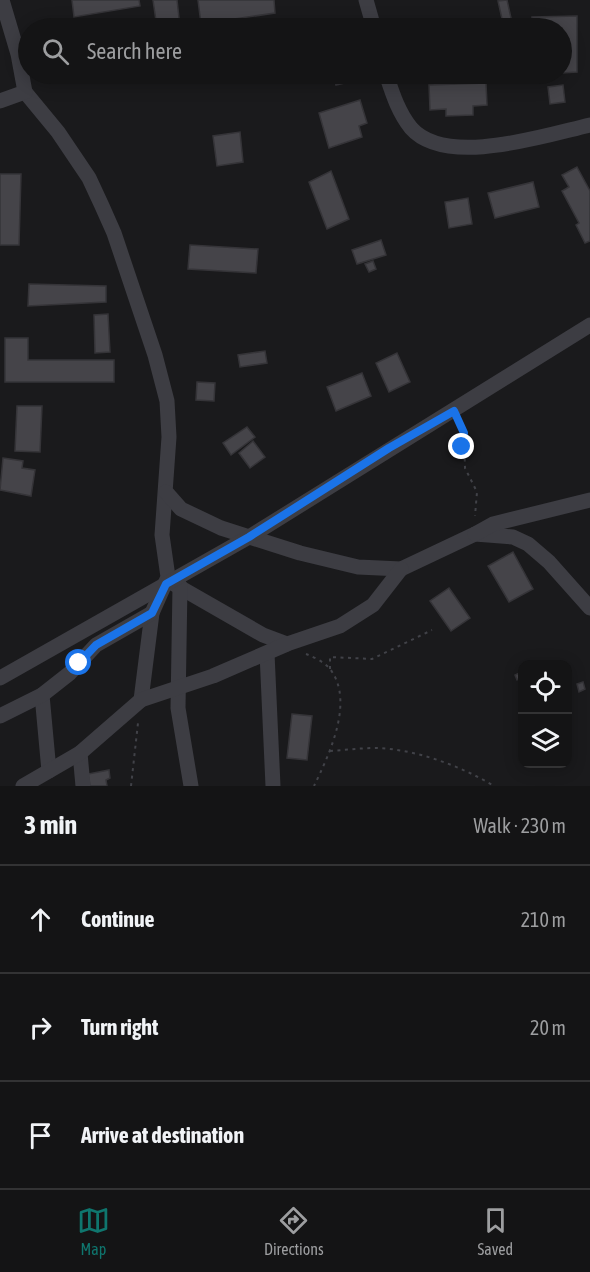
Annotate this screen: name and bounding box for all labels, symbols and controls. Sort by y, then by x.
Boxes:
search box [18,18,572,84]
icon: search [39,35,72,68]
text: Search here [87,38,182,64]
route end [448,433,474,459]
route start [65,649,91,675]
map controls [518,660,572,768]
button: locate [518,660,572,714]
button: layers [518,714,572,768]
text: 3 min [24,810,77,840]
text: Walk · 230 m [474,814,566,837]
icon: ahead [24,903,57,936]
text: Continue [81,906,155,932]
text: 210 m [521,908,566,931]
icon: right [24,1011,57,1044]
text: Turn right [81,1014,158,1040]
text: 20 m [530,1016,566,1039]
icon: arrive [24,1119,57,1152]
text: Arrive at destination [81,1122,244,1148]
tab: Map [77,1204,110,1258]
tab: Directions [264,1204,324,1258]
tab: Saved [478,1204,513,1258]

